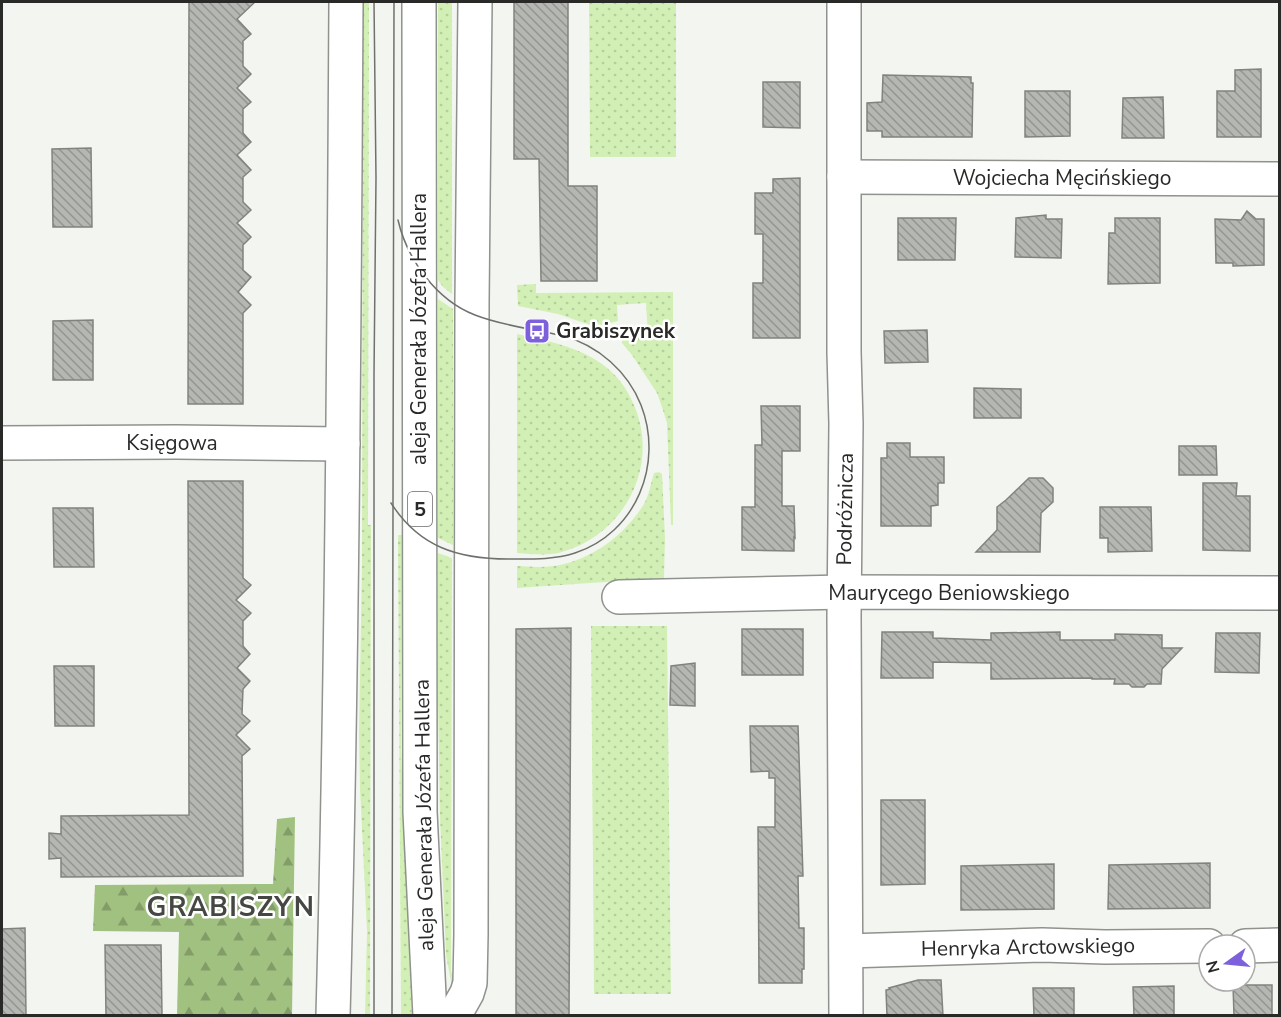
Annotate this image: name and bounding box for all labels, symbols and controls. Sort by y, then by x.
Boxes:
street label: Wojciecha Męcińskiego [953,164,1171,192]
street label: aleja Generała Józefa Hallera [405,193,433,465]
bus stop icon: Grabiszynek [522,316,552,346]
place label: Grabiszynek [556,317,676,345]
street label: Księgowa [126,429,218,457]
street label: Podróżnicza [830,452,860,566]
road number: 5 [408,492,432,526]
street label: Maurycego Beniowskiego [828,579,1070,607]
street label: aleja Generała Józefa Hallera [408,679,440,951]
district label: GRABISZYN [147,889,315,926]
street label: Henryka Arctowskiego [921,931,1135,963]
north arrow [1197,933,1257,993]
text: N [1201,958,1226,975]

